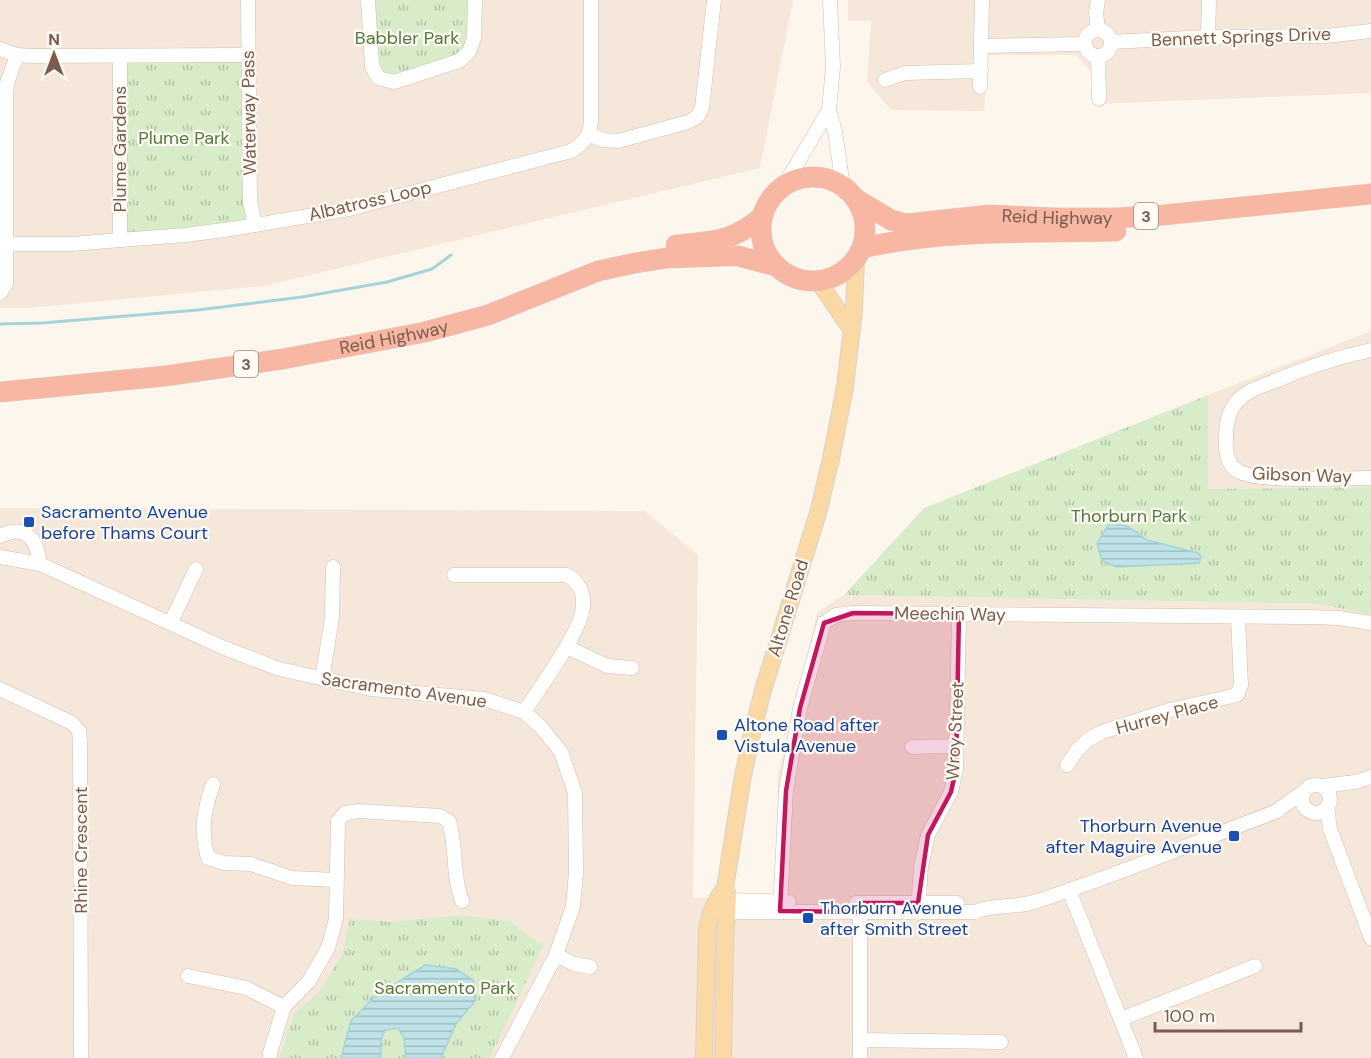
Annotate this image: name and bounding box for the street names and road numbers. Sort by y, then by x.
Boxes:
street label: Bennett Springs Drive [1151,22,1331,52]
street label: Waterway Pass [236,50,262,176]
street label: Plume Gardens [108,86,132,212]
street label: Albatross Loop [306,175,434,227]
road number: 3 [1134,203,1158,229]
street label: Reid Highway [1001,204,1112,230]
street label: Reid Highway [337,314,451,360]
road number: 3 [234,351,258,377]
street label: Gibson Way [1252,461,1352,489]
street label: Altone Road [762,556,814,660]
street label: Meechin Way [894,601,1006,627]
street label: Sacramento Avenue [320,666,488,714]
street label: Wroy Street [940,681,970,781]
street label: Hurrey Place [1113,690,1221,740]
street label: Rhine Crescent [69,786,93,914]

